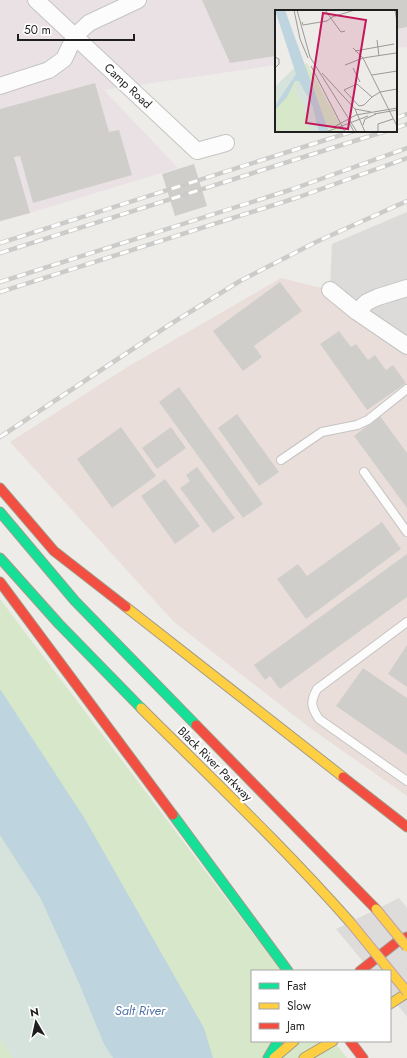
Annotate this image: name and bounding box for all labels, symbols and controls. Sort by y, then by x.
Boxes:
inset map [275,10,397,132]
scale bar [18,16,134,42]
text: 50 m [24,21,51,39]
street label: Camp Road [100,59,156,113]
street label: Black River Parkway [173,722,257,806]
legend [251,970,391,1042]
text: Fast [287,977,306,995]
text: Slow [287,997,312,1015]
water label: Salt River [115,1001,166,1020]
north arrow [16,1002,56,1042]
text: N [29,1004,40,1021]
text: Jam [285,1017,305,1035]

